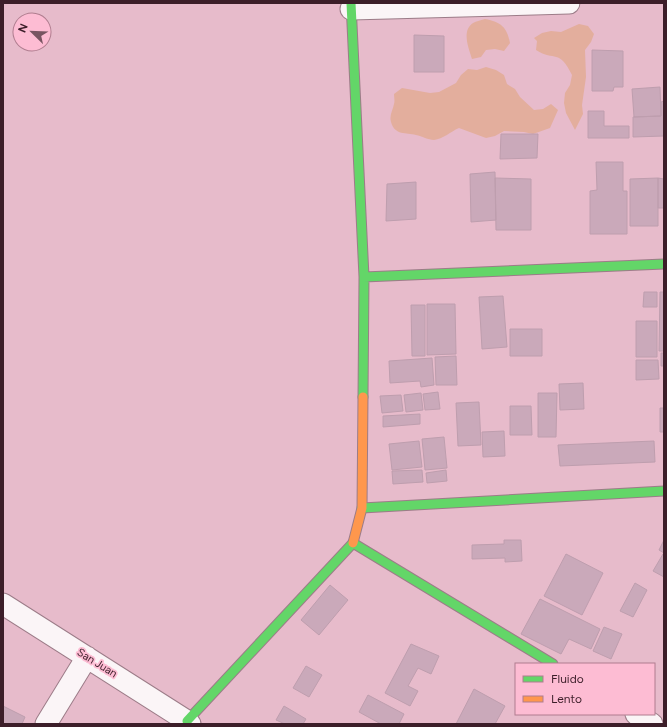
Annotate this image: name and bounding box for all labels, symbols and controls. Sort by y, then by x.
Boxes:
north arrow [12,12,52,52]
text: N [16,22,31,35]
street label: San Juan [75,646,119,680]
legend [515,663,655,715]
text: Fluido [551,672,584,686]
text: Lento [551,692,582,706]

